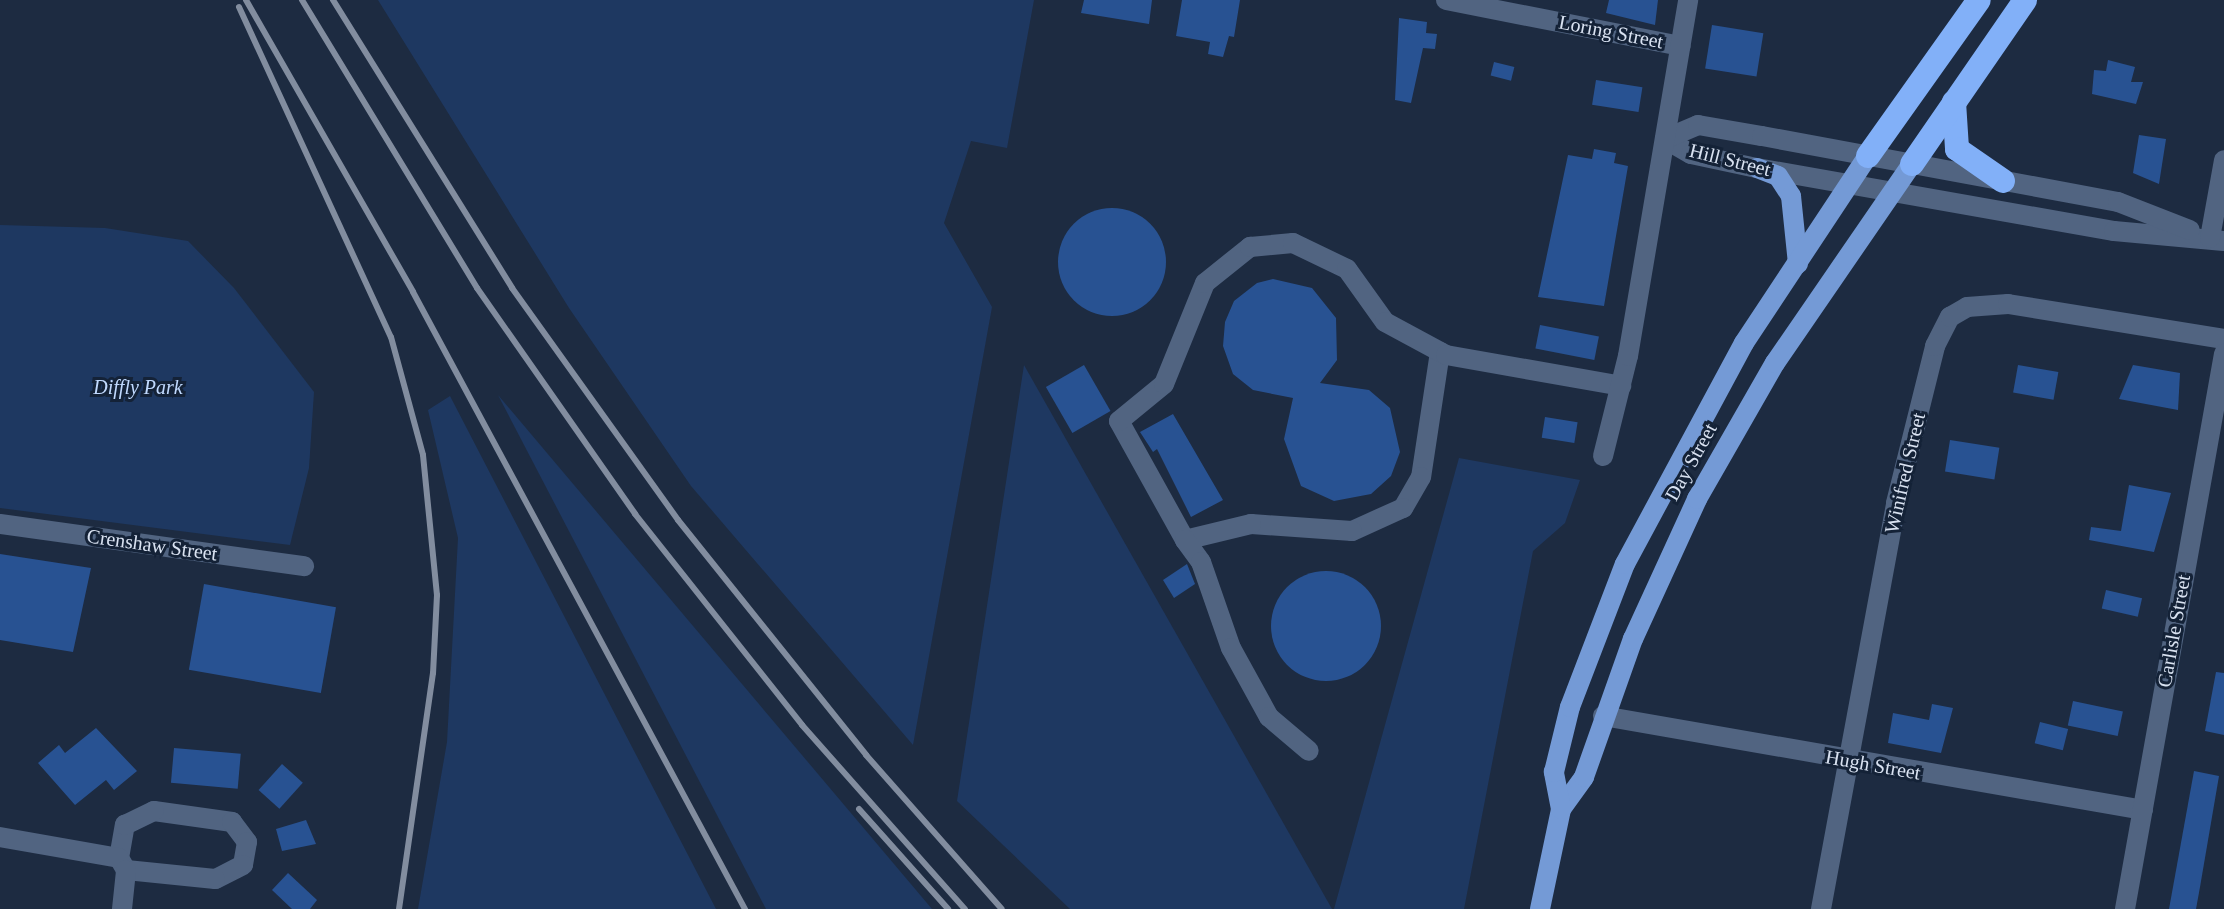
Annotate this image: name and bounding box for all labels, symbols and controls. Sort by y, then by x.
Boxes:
street label: Loring Street [1557,10,1665,54]
street label: Hill Street [1687,138,1773,182]
park label: Diffly Park [93,375,183,399]
street label: Winifred Street [1879,410,1931,536]
street label: Day Street [1660,419,1722,505]
street label: Crenshaw Street [85,524,219,566]
street label: Carlisle Street [2152,573,2196,689]
street label: Hugh Street [1824,745,1922,785]

